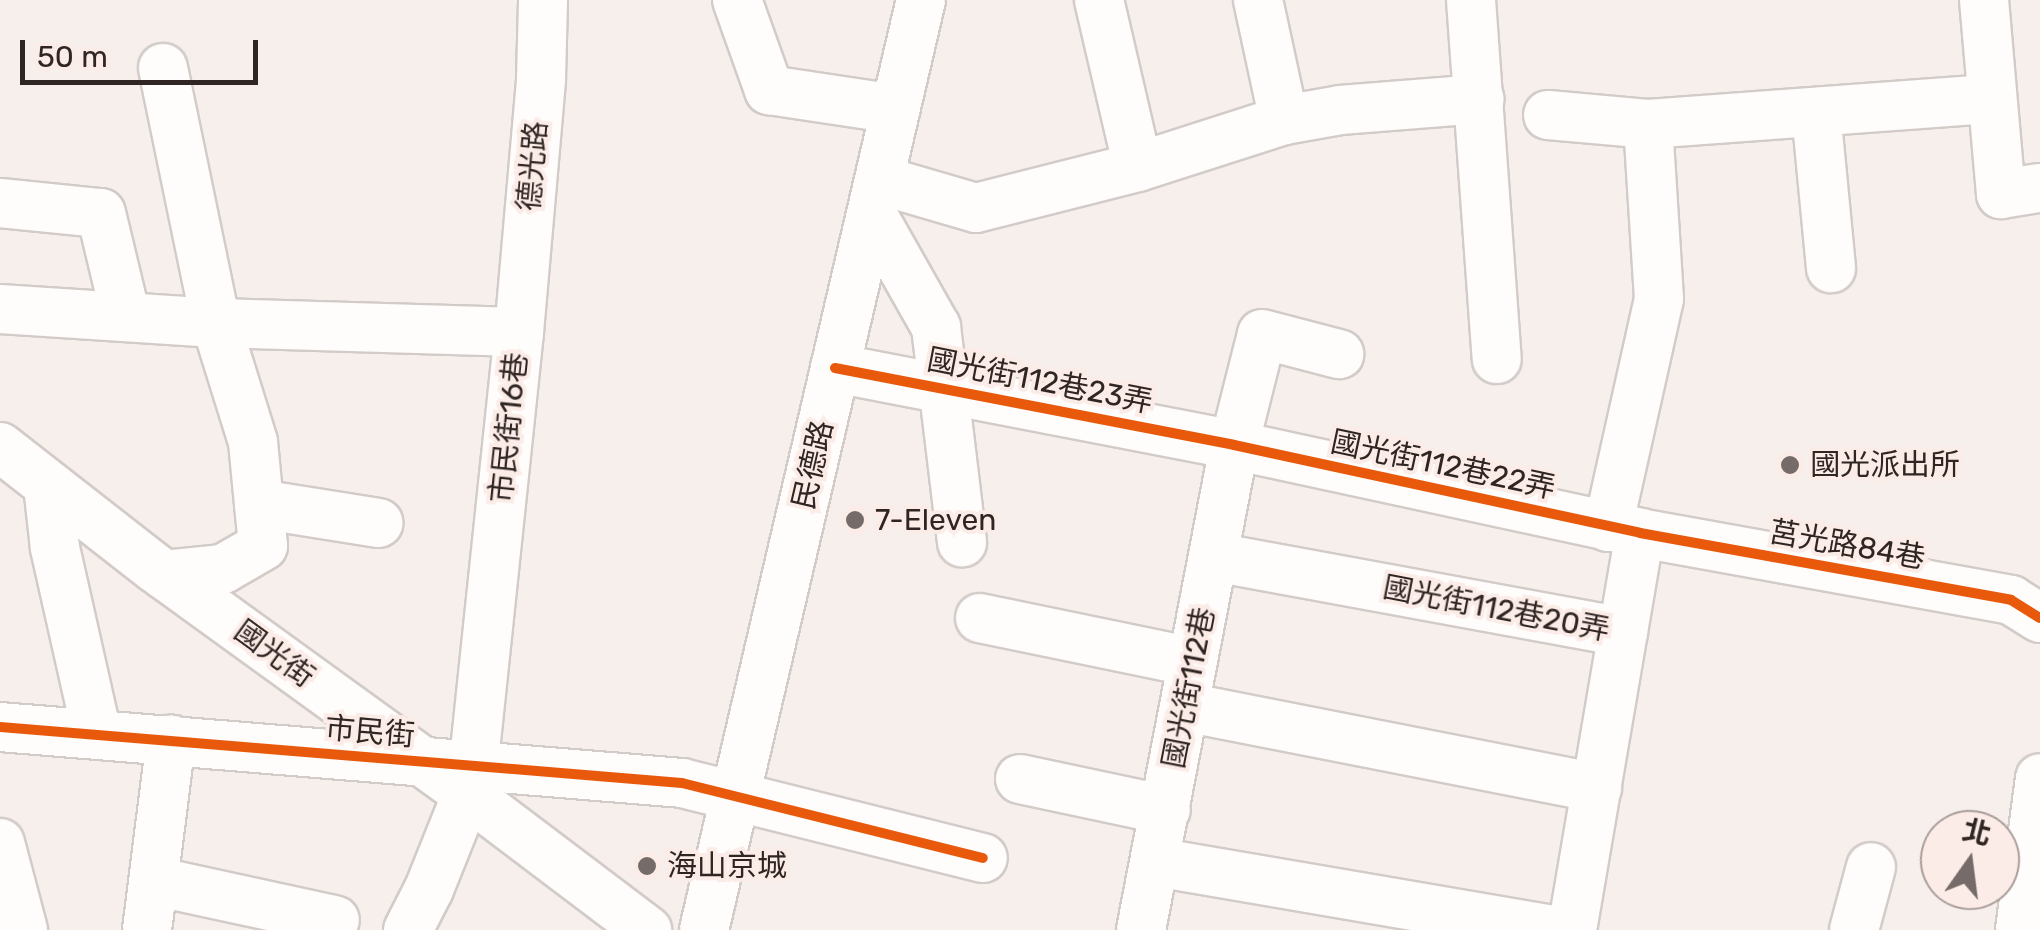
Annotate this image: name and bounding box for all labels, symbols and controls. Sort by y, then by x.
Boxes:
scale bar [25,20,262,82]
text: 50 m [37,39,108,75]
street label: 德光路 [511,120,555,212]
street label: 國光街112巷23弄 [924,341,1156,421]
street label: 市民街16巷 [483,351,535,505]
street label: 民德路 [785,417,841,513]
street label: 國光街112巷22弄 [1327,424,1559,506]
place label: 國光派出所 [1810,447,1960,483]
marker: 國光派出所 [1779,454,1801,476]
place label: 7-Eleven [875,502,996,538]
marker: 7-Eleven [844,509,866,531]
street label: 莒光路84巷 [1766,514,1928,576]
street label: 國光街112巷20弄 [1380,569,1612,649]
street label: 國光街112巷 [1156,604,1222,772]
street label: 國光街 [227,613,321,695]
street label: 市民街 [324,710,416,754]
north arrow [1920,810,2020,910]
text: 北 [1959,813,1994,852]
place label: 海山京城 [667,848,787,884]
marker: 海山京城 [636,855,658,877]

